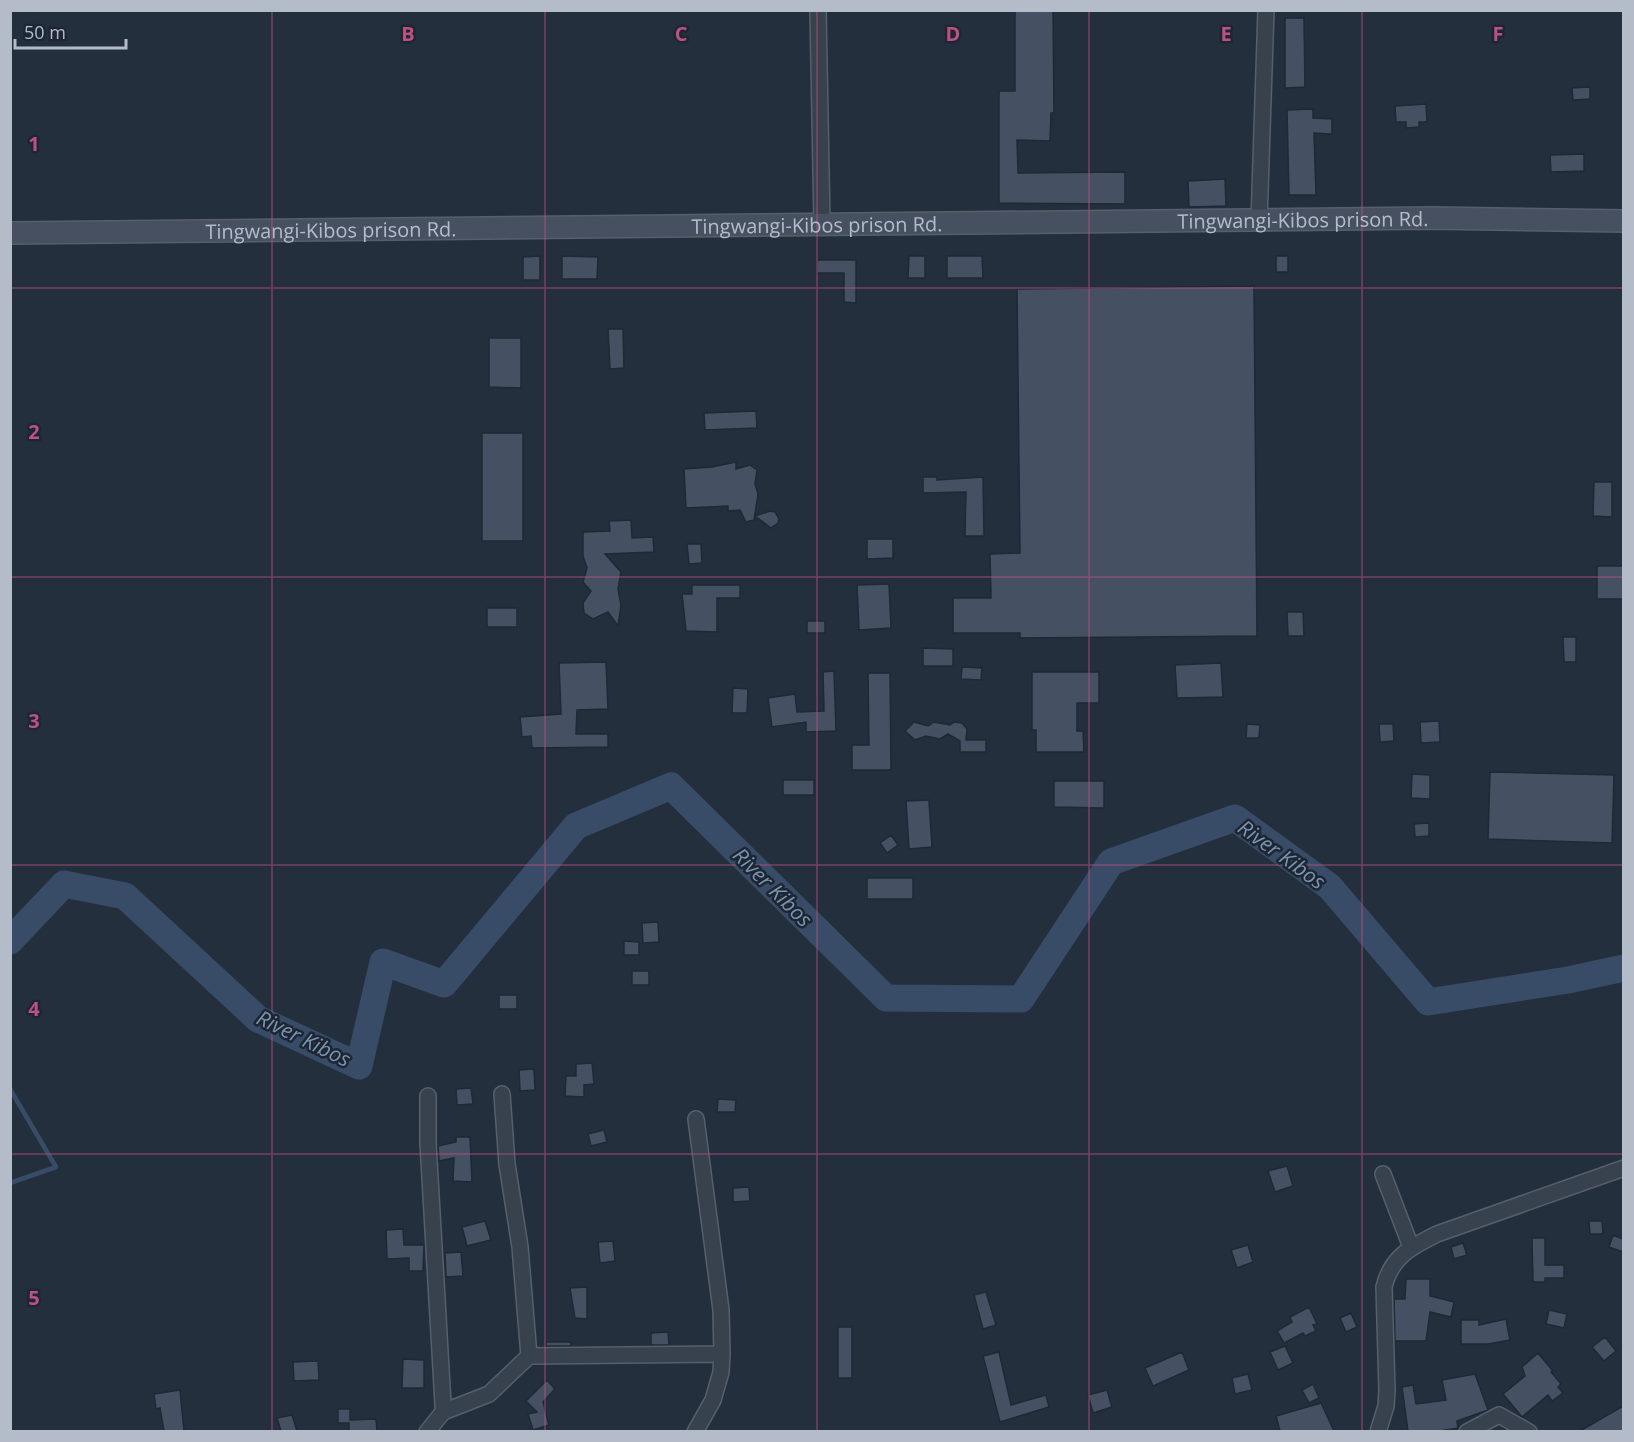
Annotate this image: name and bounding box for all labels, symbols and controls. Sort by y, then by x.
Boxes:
scale bar [15,12,126,50]
text: 50 m [24,20,66,44]
text: B [401,20,415,47]
text: C [675,20,688,47]
text: D [946,20,960,47]
text: E [1220,20,1232,47]
text: F [1493,20,1503,47]
text: 1 [28,130,40,157]
street label: Tingwangi-Kibos prison Rd. [1177,205,1429,234]
street label: Tingwangi-Kibos prison Rd. [691,210,943,239]
street label: Tingwangi-Kibos prison Rd. [205,215,457,244]
text: 2 [28,418,40,445]
text: 3 [28,707,40,734]
water label: River Kibos [1233,813,1331,895]
water label: River Kibos [727,841,819,933]
text: 4 [28,995,40,1022]
water label: River Kibos [252,1003,356,1073]
text: 5 [28,1284,40,1311]

